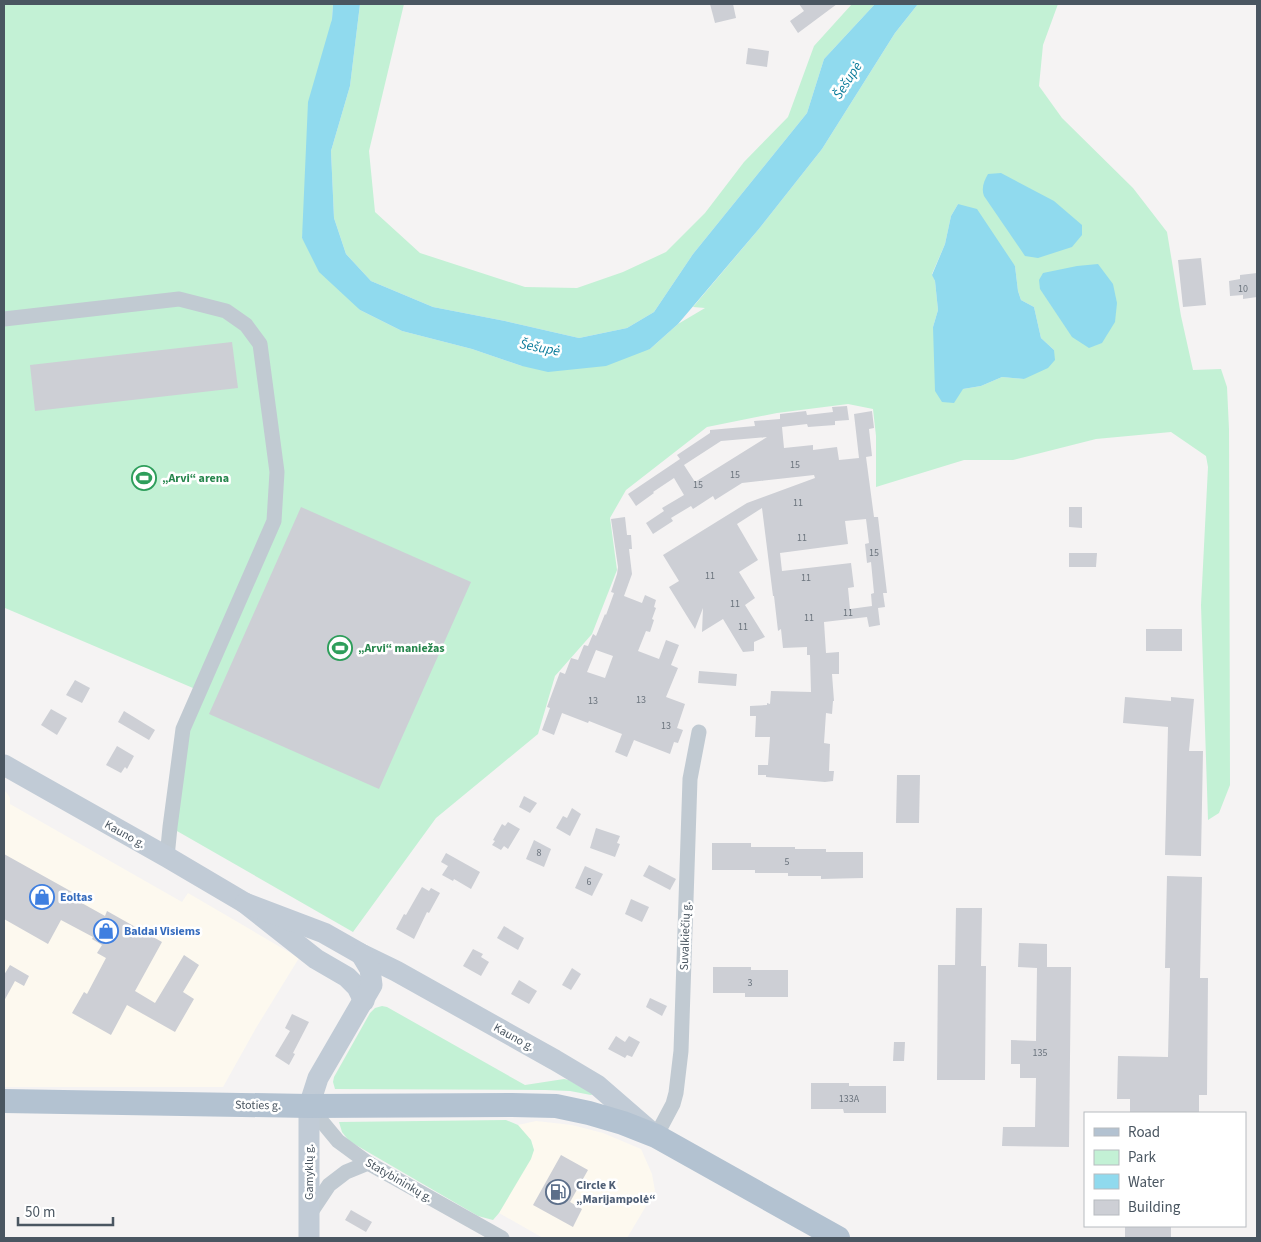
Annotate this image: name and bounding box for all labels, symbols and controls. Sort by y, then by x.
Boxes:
water label: Šešupė [828,58,868,103]
house number: 10 [1238,282,1248,296]
water label: Šešupė [518,334,562,362]
house number: 15 [790,458,800,472]
sports icon: „Arvi“ arena [131,465,157,491]
house number: 15 [730,468,740,482]
place label: „Arvi“ arena [162,470,229,487]
house number: 15 [693,478,703,492]
house number: 11 [793,496,803,510]
house number: 11 [797,531,807,545]
house number: 15 [869,546,879,560]
house number: 11 [705,569,715,583]
house number: 11 [801,571,811,585]
house number: 11 [730,597,740,611]
house number: 11 [843,606,853,620]
house number: 11 [804,611,814,625]
house number: 11 [738,620,748,634]
sports icon: „Arvi“ maniežas [327,635,353,661]
place label: „Arvi“ maniežas [358,640,445,657]
house number: 13 [636,693,646,707]
house number: 13 [588,694,598,708]
house number: 13 [661,719,671,733]
street label: Kauno g. [101,816,148,853]
house number: 8 [537,846,542,860]
house number: 5 [785,855,790,869]
house number: 6 [587,875,592,889]
shop icon: Eoltas [29,884,55,910]
place label: Eoltas [60,889,93,906]
street label: Suvalkiečių g. [676,901,695,971]
shop icon: Baldai Visiems [93,918,119,944]
place label: Baldai Visiems [124,923,200,940]
house number: 3 [748,976,753,990]
street label: Kauno g. [490,1019,537,1056]
house number: 135 [1033,1046,1047,1060]
house number: 133A [839,1092,860,1106]
street label: Stoties g. [235,1097,281,1114]
legend [1084,1112,1246,1227]
text: Road [1128,1122,1160,1143]
street label: Gamyklų g. [301,1144,318,1200]
text: Park [1128,1147,1157,1168]
street label: Statybininkų g. [362,1154,435,1207]
text: Water [1128,1172,1165,1193]
place label: Circle K „Marijampolė“ [576,1177,656,1208]
fuel station icon: Circle K „Marijampolė“ [545,1179,571,1205]
scale bar [18,1194,112,1226]
text: Building [1128,1197,1181,1218]
text: 50 m [25,1202,55,1223]

